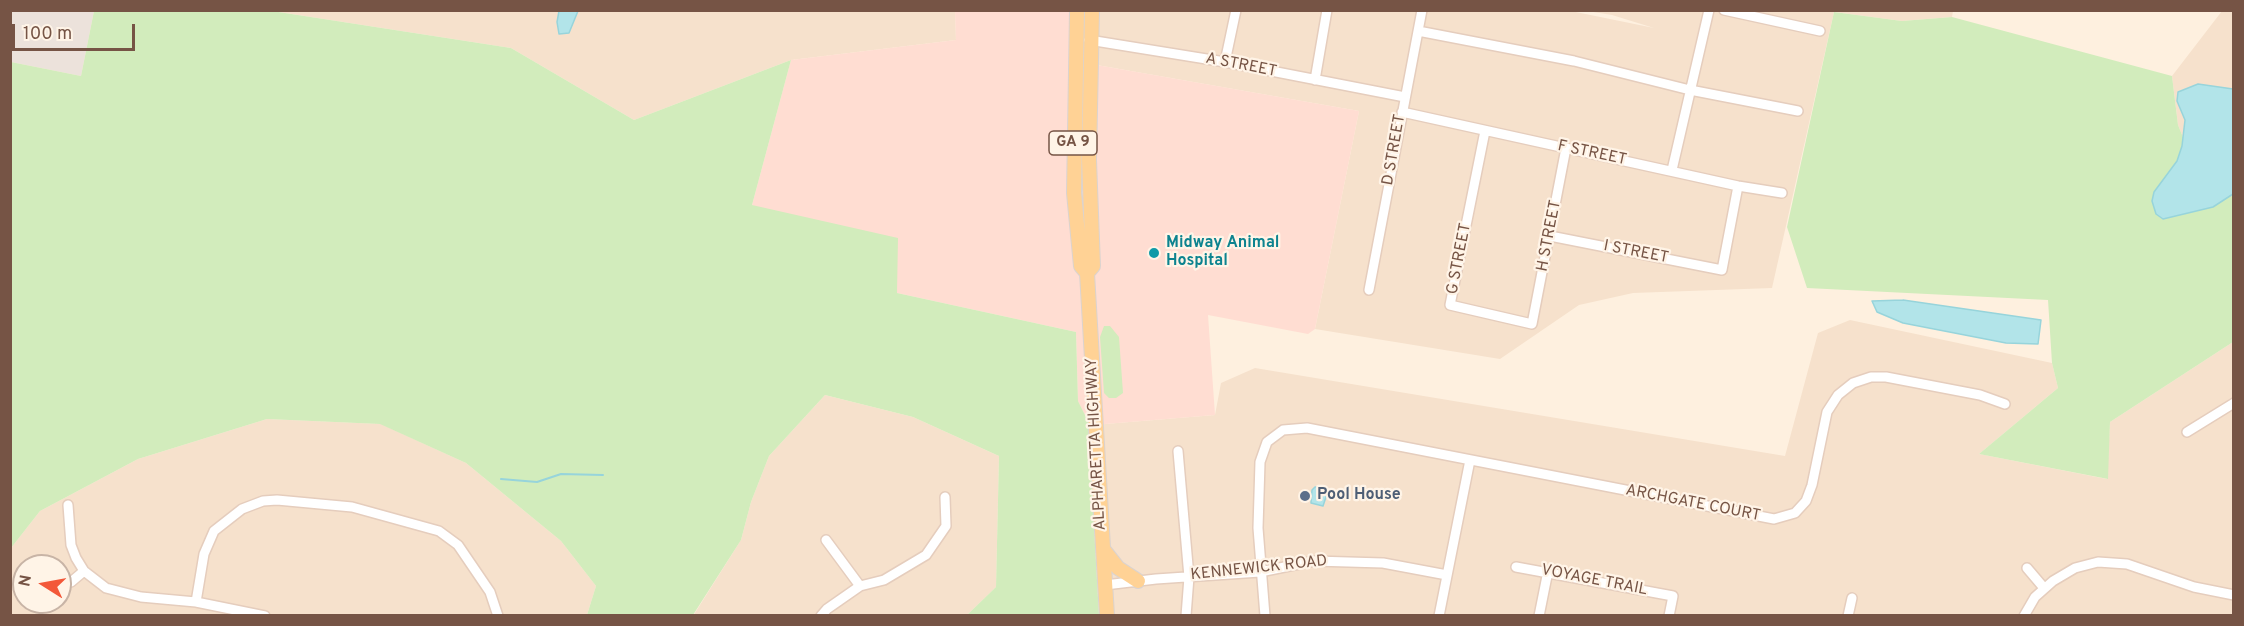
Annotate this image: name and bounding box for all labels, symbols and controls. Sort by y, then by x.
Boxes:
scale bar [15,12,138,50]
text: 100 m [23,23,72,46]
street label: A STREET [1204,50,1278,82]
street label: D STREET [1379,113,1411,187]
road number: GA 9 [1049,131,1097,155]
street label: F STREET [1556,137,1628,171]
street label: H STREET [1534,199,1566,273]
street label: G STREET [1444,222,1476,296]
place label: Midway Animal Hospital [1166,234,1279,272]
street label: I STREET [1602,237,1670,269]
marker: Midway Animal Hospital [1147,246,1161,260]
street label: ALPHARETTA HIGHWAY [1083,357,1111,531]
street label: ARCHGATE COURT [1624,481,1762,527]
place label: Pool House [1317,486,1401,506]
marker: Pool House [1298,489,1312,503]
street label: KENNEWICK ROAD [1190,552,1328,586]
north arrow [12,554,72,614]
street label: VOYAGE TRAIL [1539,561,1649,601]
text: N [15,573,37,588]

